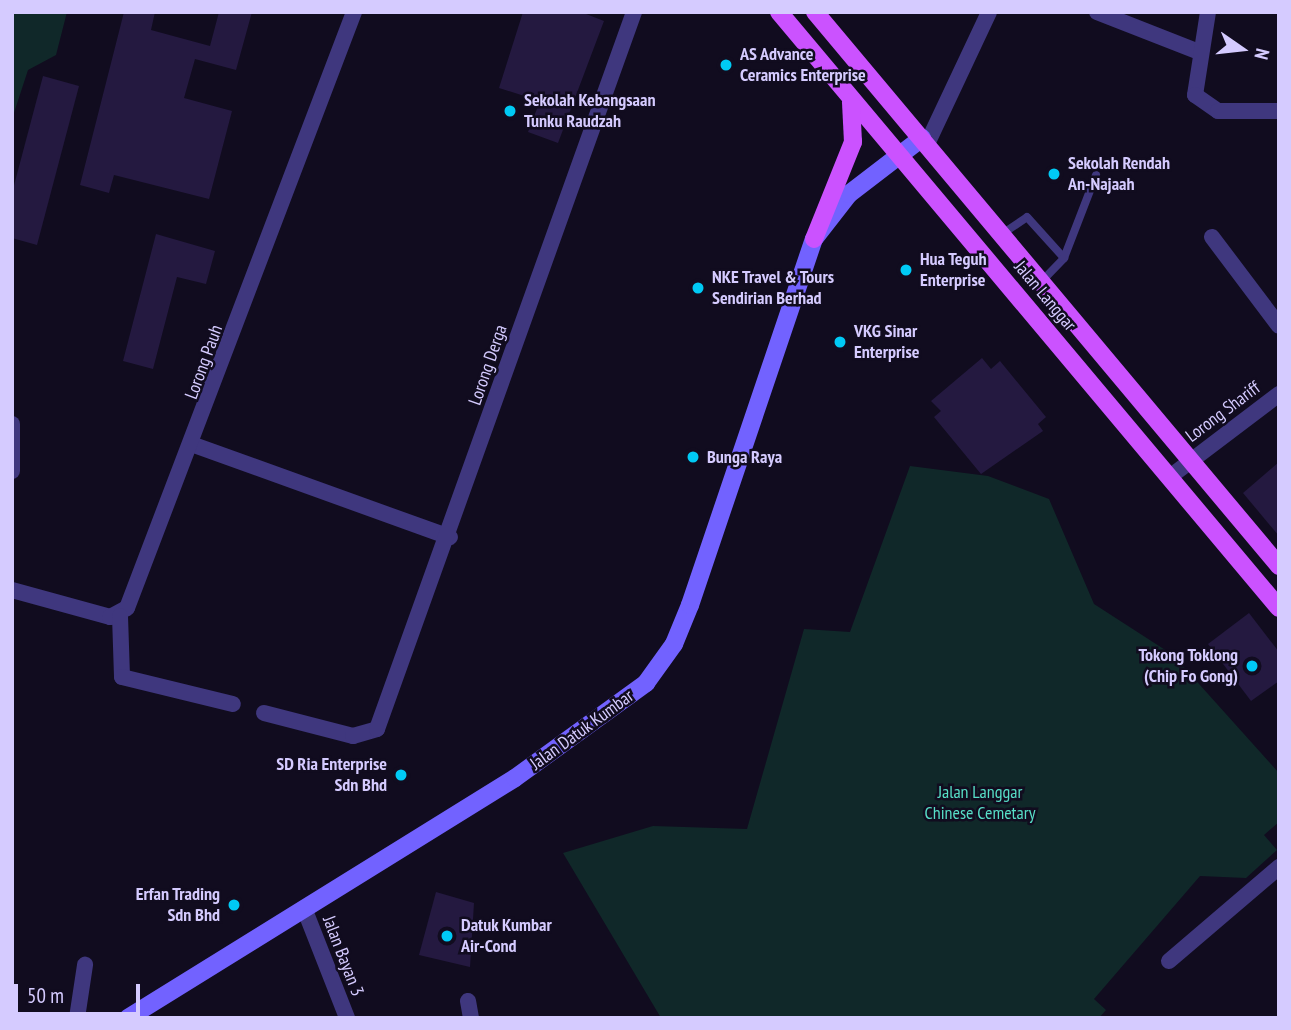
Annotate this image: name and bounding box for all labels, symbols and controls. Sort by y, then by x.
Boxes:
north arrow [1207,14,1277,84]
place label: AS Advance Ceramics Enterprise [740,44,866,86]
text: N [1249,46,1275,62]
marker: AS Advance Ceramics Enterprise [718,57,734,73]
place label: Sekolah Kebangsaan Tunku Raudzah [524,90,655,132]
marker: Sekolah Kebangsaan Tunku Raudzah [502,103,518,119]
place label: Sekolah Rendah An-Najaah [1068,153,1170,196]
marker: Sekolah Rendah An-Najaah [1046,166,1062,182]
place label: Hua Teguh Enterprise [920,249,987,292]
street label: Jalan Langgar [1010,257,1080,335]
marker: Hua Teguh Enterprise [898,262,914,278]
place label: NKE Travel & Tours Sendirian Berhad [712,267,835,310]
marker: NKE Travel & Tours Sendirian Berhad [690,280,706,296]
place label: VKG Sinar Enterprise [854,321,919,364]
street label: Lorong Pauh [181,322,227,402]
street label: Lorong Derga [464,322,512,408]
marker: VKG Sinar Enterprise [832,334,848,350]
street label: Lorong Shariff [1182,377,1264,447]
place label: Bunga Raya [707,446,782,468]
marker: Bunga Raya [685,449,701,465]
place label: Tokong Toklong (Chip Fo Gong) [1138,645,1238,688]
marker: Tokong Toklong (Chip Fo Gong) [1244,658,1260,674]
street label: Jalan Datuk Kumbar [526,685,638,775]
place label: SD Ria Enterprise Sdn Bhd [276,754,387,796]
marker: SD Ria Enterprise Sdn Bhd [393,767,409,783]
park label: Jalan Langgar Chinese Cemetary [925,782,1035,824]
place label: Erfan Trading Sdn Bhd [135,884,220,926]
marker: Erfan Trading Sdn Bhd [226,897,242,913]
street label: Jalan Bayan 3 [318,913,368,999]
place label: Datuk Kumbar Air-Cond [461,915,552,958]
marker: Datuk Kumbar Air-Cond [439,928,455,944]
scale bar [18,970,144,1014]
text: 50 m [27,982,64,1009]

